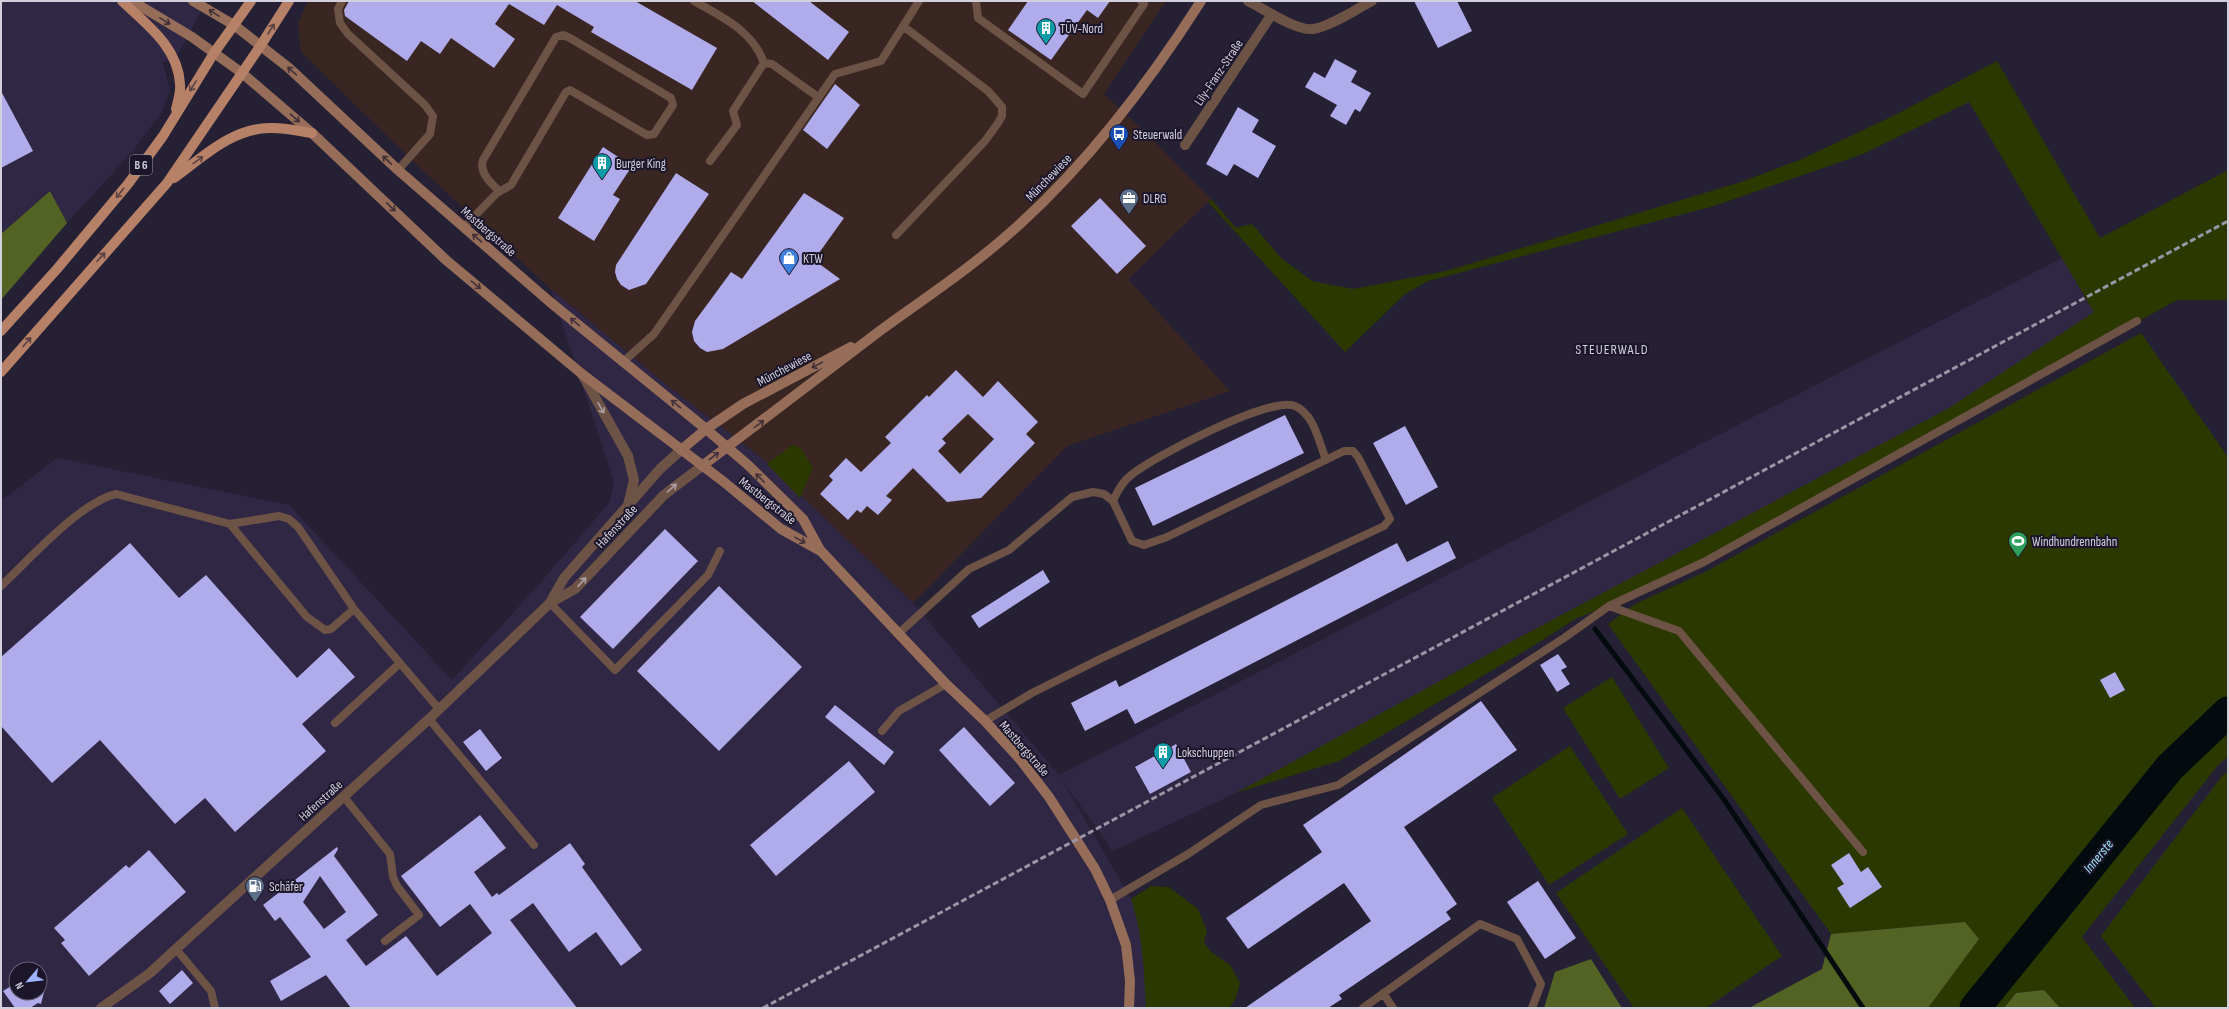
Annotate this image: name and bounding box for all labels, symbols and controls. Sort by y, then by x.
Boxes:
one-way arrow [209,9,220,17]
building icon: TÜV-Nord [1035,17,1057,45]
one-way arrow [159,18,171,26]
place label: TÜV-Nord [1060,20,1103,37]
one-way arrow [268,23,276,35]
street label: Lily-Franz-Straße [1191,36,1247,109]
one-way arrow [287,66,297,76]
one-way arrow [189,80,197,92]
one-way arrow [290,114,301,123]
bus stop icon: Steuerwald [1108,123,1130,151]
place label: Steuerwald [1133,127,1182,143]
street label: Münchewiese [1022,151,1075,205]
building icon: Burger King [591,152,613,180]
road number: B 6 [130,155,152,175]
one-way arrow [382,155,392,164]
one-way arrow [193,156,204,164]
place label: Burger King [616,156,666,172]
office icon: DLRG [1118,187,1140,215]
one-way arrow [115,188,124,198]
place label: DLRG [1143,191,1167,207]
one-way arrow [386,202,396,212]
street label: Mastbergstraße [457,203,519,260]
one-way arrow [471,233,482,242]
shop icon: KTW [778,247,800,275]
place label: KTW [803,251,823,267]
one-way arrow [96,252,105,263]
one-way arrow [471,280,481,289]
one-way arrow [570,318,581,327]
one-way arrow [22,337,31,347]
district label: STEUERWALD [1575,341,1649,358]
street label: Münchewiese [754,348,814,390]
one-way arrow [811,362,823,369]
one-way arrow [671,400,681,409]
one-way arrow [598,402,606,414]
one-way arrow [753,420,764,428]
one-way arrow [709,452,720,460]
street label: Mastbergstraße [736,473,799,528]
one-way arrow [755,473,765,482]
one-way arrow [666,484,676,493]
street label: Hafenstraße [593,502,641,552]
sports icon: Windhundrennbahn [2007,530,2029,558]
place label: Windhundrennbahn [2032,534,2117,550]
one-way arrow [794,536,806,544]
one-way arrow [577,577,587,587]
street label: Mastbergstraße [996,718,1053,780]
building icon: Lokschuppen [1152,741,1174,769]
place label: Lokschuppen [1177,745,1234,761]
street label: Hafenstraße [295,777,346,825]
water label: Innerste [2080,836,2117,877]
fuel station icon: Schäfer [244,875,266,903]
place label: Schäfer [269,879,303,895]
north arrow [8,961,48,1001]
text: N [12,980,27,991]

